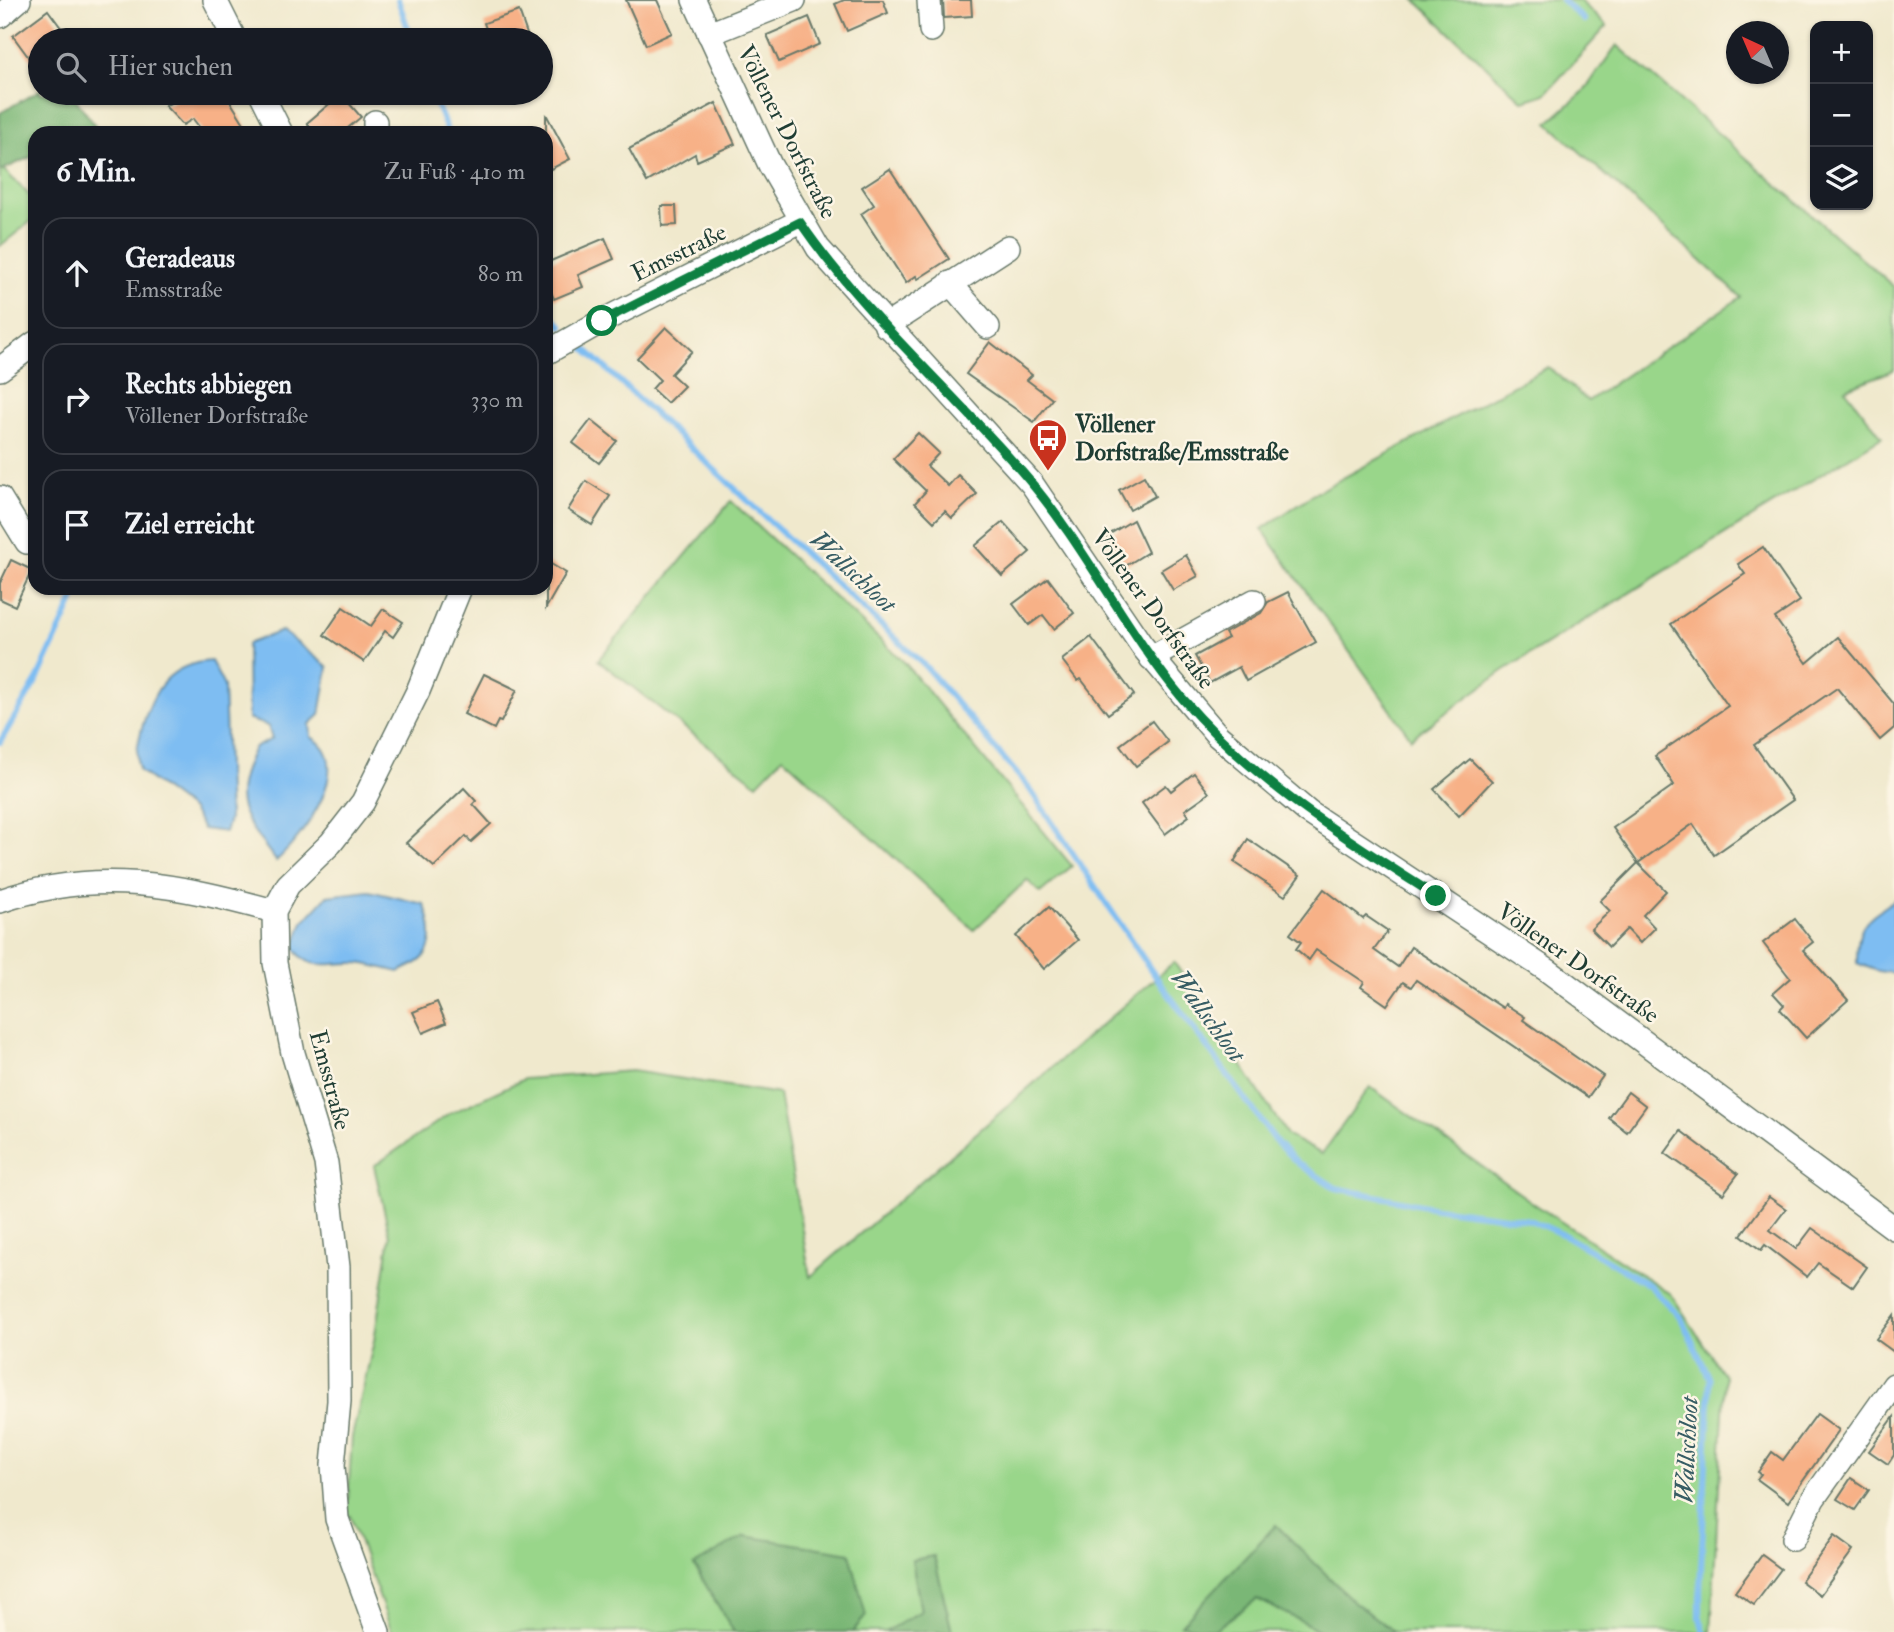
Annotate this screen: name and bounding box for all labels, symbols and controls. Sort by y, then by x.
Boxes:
north arrow [1726,21,1789,84]
map controls [1810,21,1873,210]
button: + [1810,21,1873,84]
search box [28,28,553,105]
street label: Völlener Dorfstraße [730,40,844,224]
icon: search [52,48,90,86]
text: Hier suchen [108,51,233,83]
button: − [1810,84,1873,147]
button: layers [1810,147,1873,210]
text: 6 Min. [56,153,136,190]
text: Zu Fuß · 410 m [384,157,525,186]
street label: Emsstraße [626,217,732,289]
text: Geradeaus [125,243,235,275]
icon: ahead [58,254,96,292]
text: 80 m [478,259,523,288]
text: Emsstraße [125,275,223,304]
route start [586,305,617,336]
text: Rechts abbiegen [125,369,292,401]
icon: right [58,380,96,418]
text: 330 m [471,385,523,414]
text: Völlener Dorfstraße [125,401,308,430]
place label: Völlener Dorfstraße/Emsstraße [1074,409,1289,468]
bus stop icon: Völlener Dorfstraße/Emsstraße [1027,417,1069,472]
icon: arrive [58,506,96,544]
text: Ziel erreicht [125,509,255,541]
street label: Völlener Dorfstraße [1084,523,1222,695]
water label: Wallschloot [803,524,904,621]
route end [1420,880,1451,911]
street label: Völlener Dorfstraße [1491,896,1665,1030]
water label: Wallschloot [1164,963,1253,1070]
street label: Emsstraße [302,1027,358,1133]
water label: Wallschloot [1668,1394,1706,1504]

